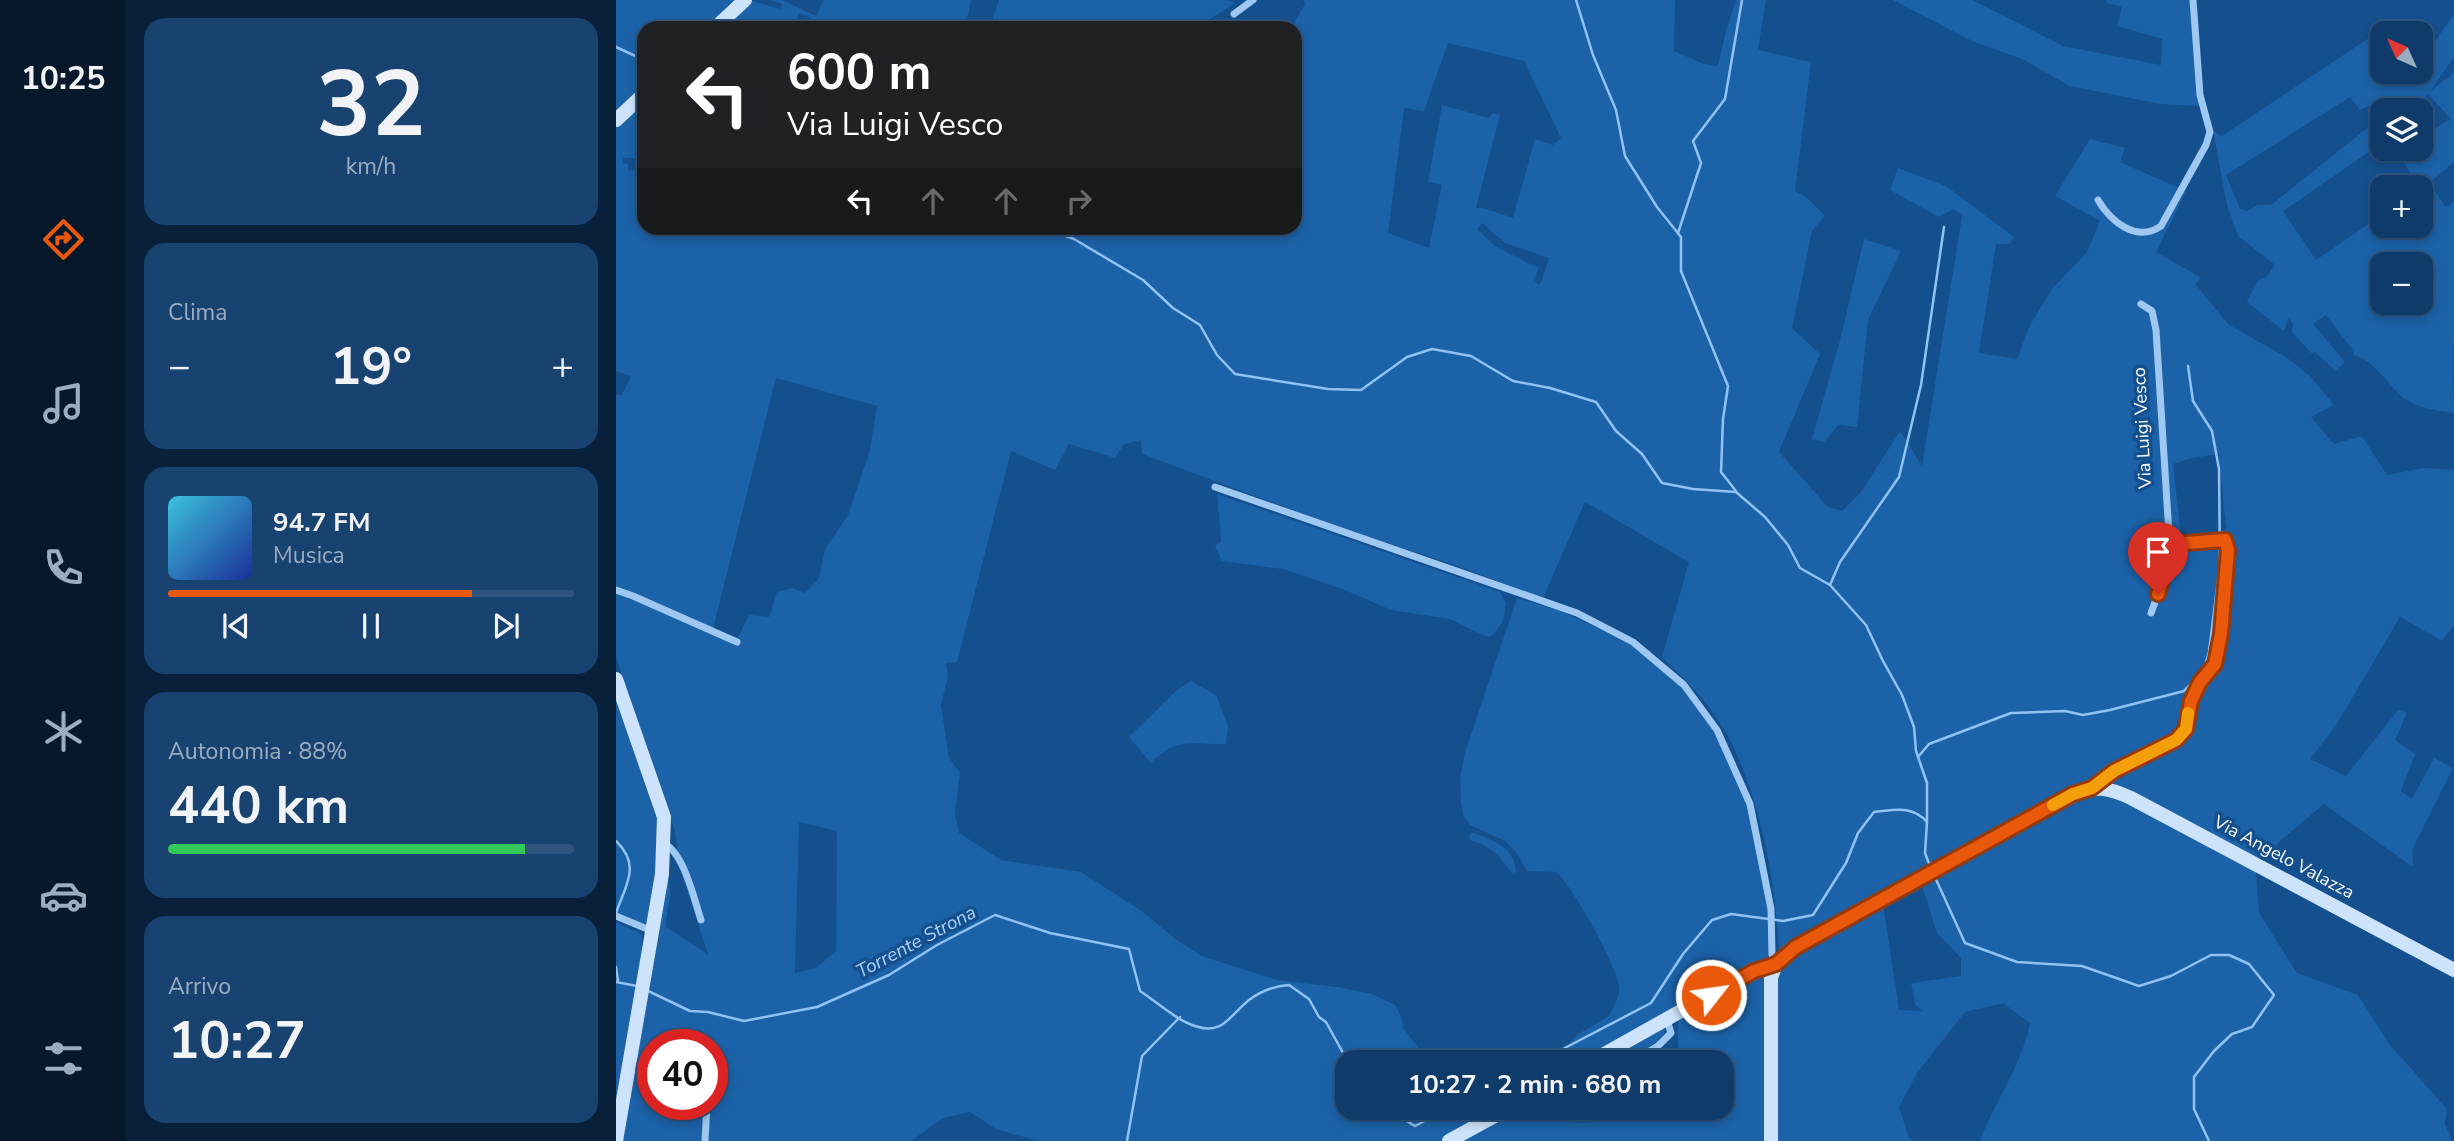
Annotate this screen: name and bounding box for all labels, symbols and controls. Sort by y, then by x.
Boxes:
north arrow [2370,21,2432,84]
map controls [2370,21,2433,315]
text: 600 m [787,39,931,106]
text: 32 [316,43,426,167]
icon: left [672,49,763,140]
text: 10:25 [21,57,105,100]
button: layers [2370,98,2433,161]
text: Via Luigi Vesco [787,103,1003,146]
text: km/h [346,151,396,182]
button: + [2370,175,2433,238]
icon: left [841,182,879,220]
icon: ahead [914,182,952,220]
icon: ahead [987,182,1025,220]
icon: right [1060,182,1098,220]
icon: directions [39,215,88,264]
button: − [2370,252,2433,315]
text: Clima [168,297,228,328]
text: 19° [330,331,412,402]
text: − [168,341,191,392]
text: + [551,341,574,392]
street label: Via Luigi Vesco [2127,367,2157,490]
icon: music [39,379,88,428]
text: 94.7 FM [273,505,370,540]
pin [2128,522,2188,594]
icon: arrive [2139,533,2177,571]
text: Musica [273,540,345,571]
icon: phone [39,543,88,592]
icon: previous [217,607,255,645]
icon: pause [352,607,390,645]
icon: next [487,607,525,645]
icon: climate [39,707,88,756]
text: Autonomia · 88% [168,736,348,767]
text: 440 km [168,770,349,841]
street label: Via Angelo Valazza [2209,809,2358,904]
icon: car [39,871,88,920]
water label: Torrente Strona [851,899,981,985]
position arrow [1674,958,1748,1032]
text: Arrivo [168,971,231,1002]
text: 10:27 [168,1005,306,1076]
speed limit sign: 40 [637,1029,728,1120]
icon: filters [39,1034,88,1083]
text: 10:27 · 2 min · 680 m [1408,1067,1661,1102]

